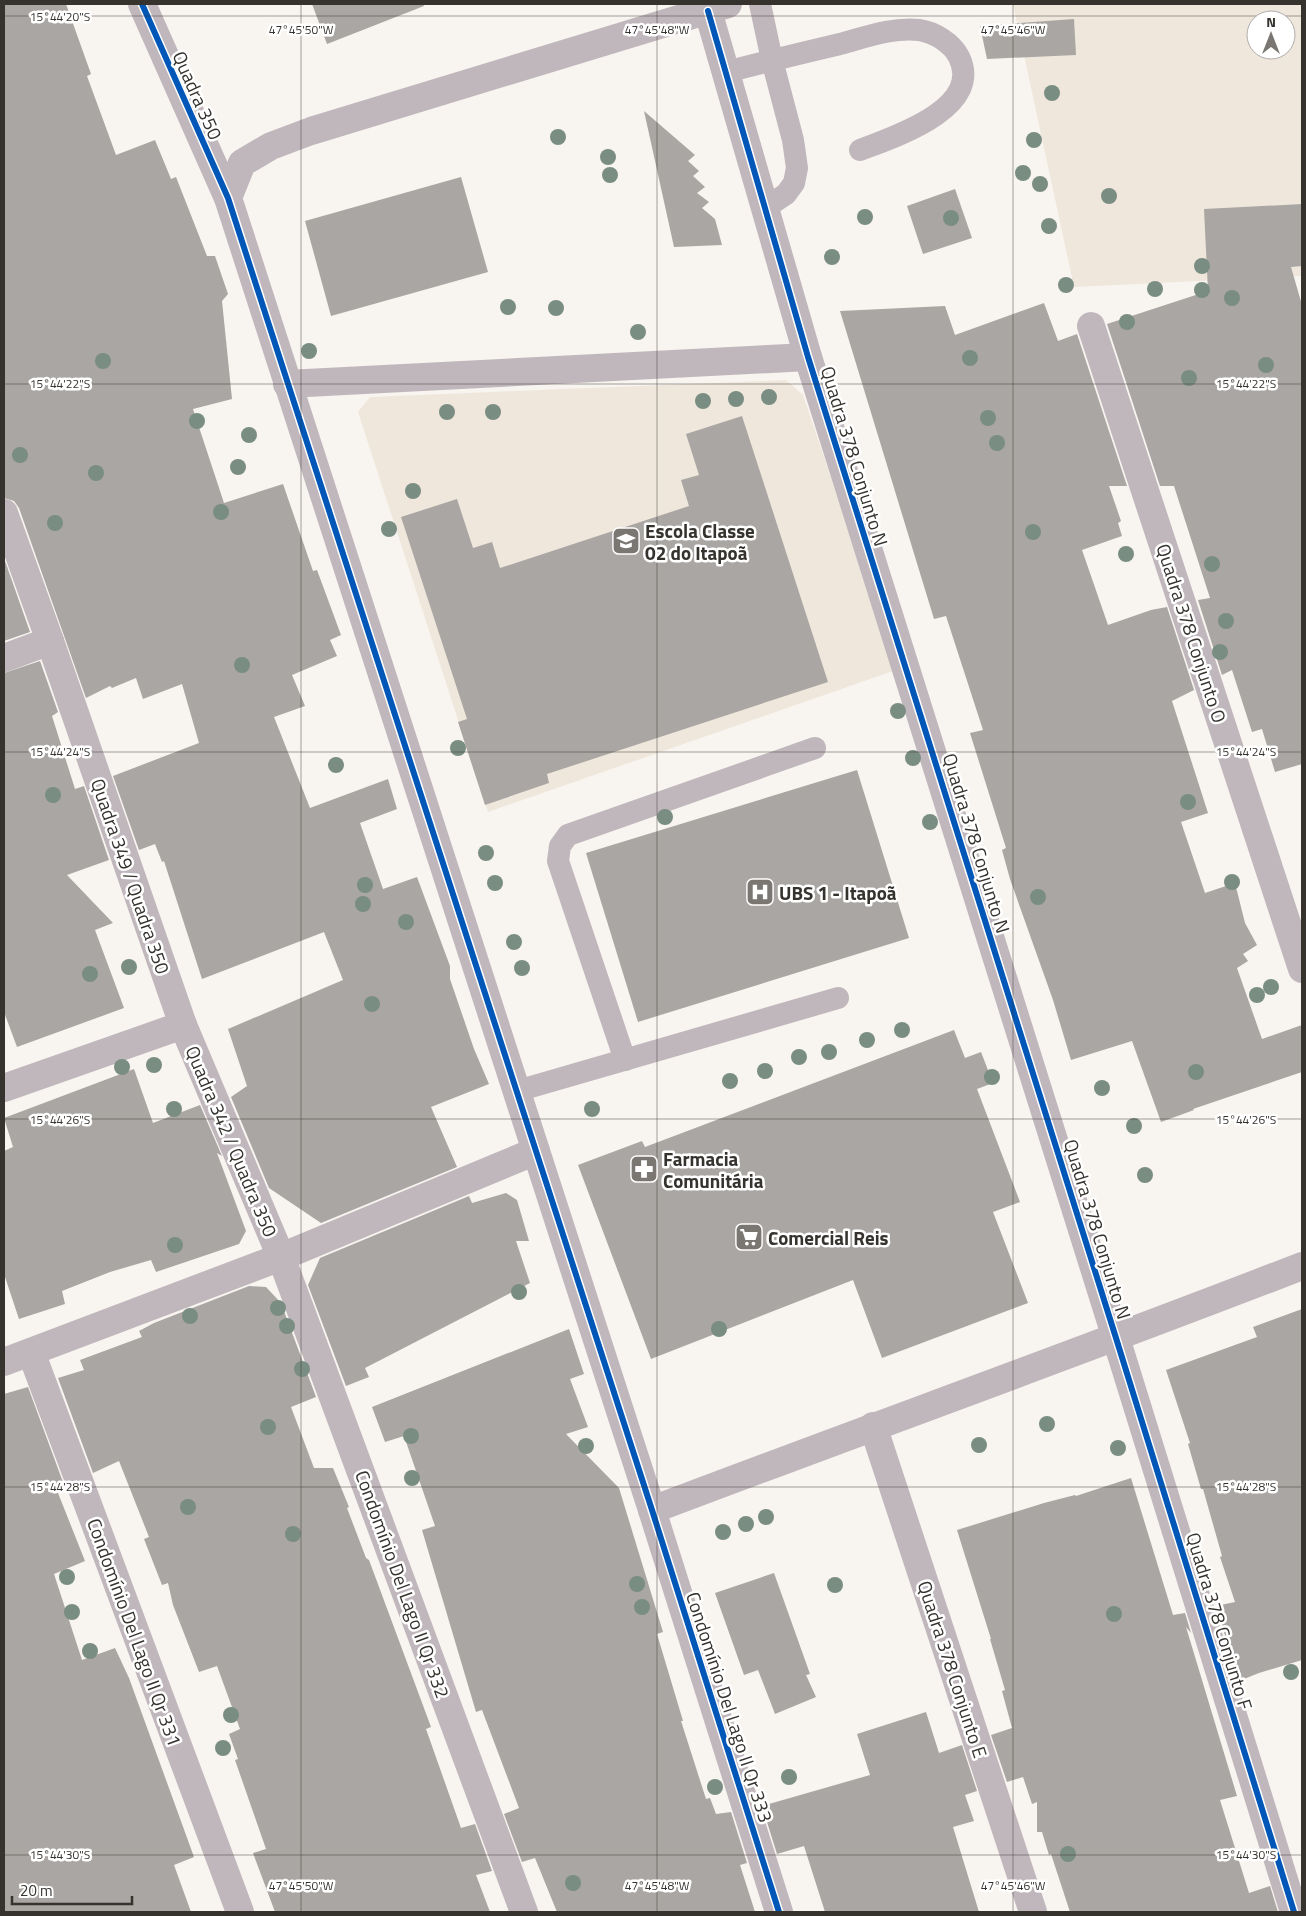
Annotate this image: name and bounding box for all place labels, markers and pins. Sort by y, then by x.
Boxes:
place label: Escola Classe 02 do Itapoã [645,516,755,567]
school or university icon: Escola Classe 02 do Itapoã [611,526,641,556]
hospital icon: UBS 1 - Itapoã [745,877,775,907]
place label: UBS 1 - Itapoã [779,878,897,907]
place label: Farmacia Comunitária [663,1144,764,1195]
pharmacy icon: Farmacia Comunitária [629,1154,659,1184]
supermarket icon: Comercial Reis [734,1222,764,1252]
place label: Comercial Reis [768,1223,889,1252]

